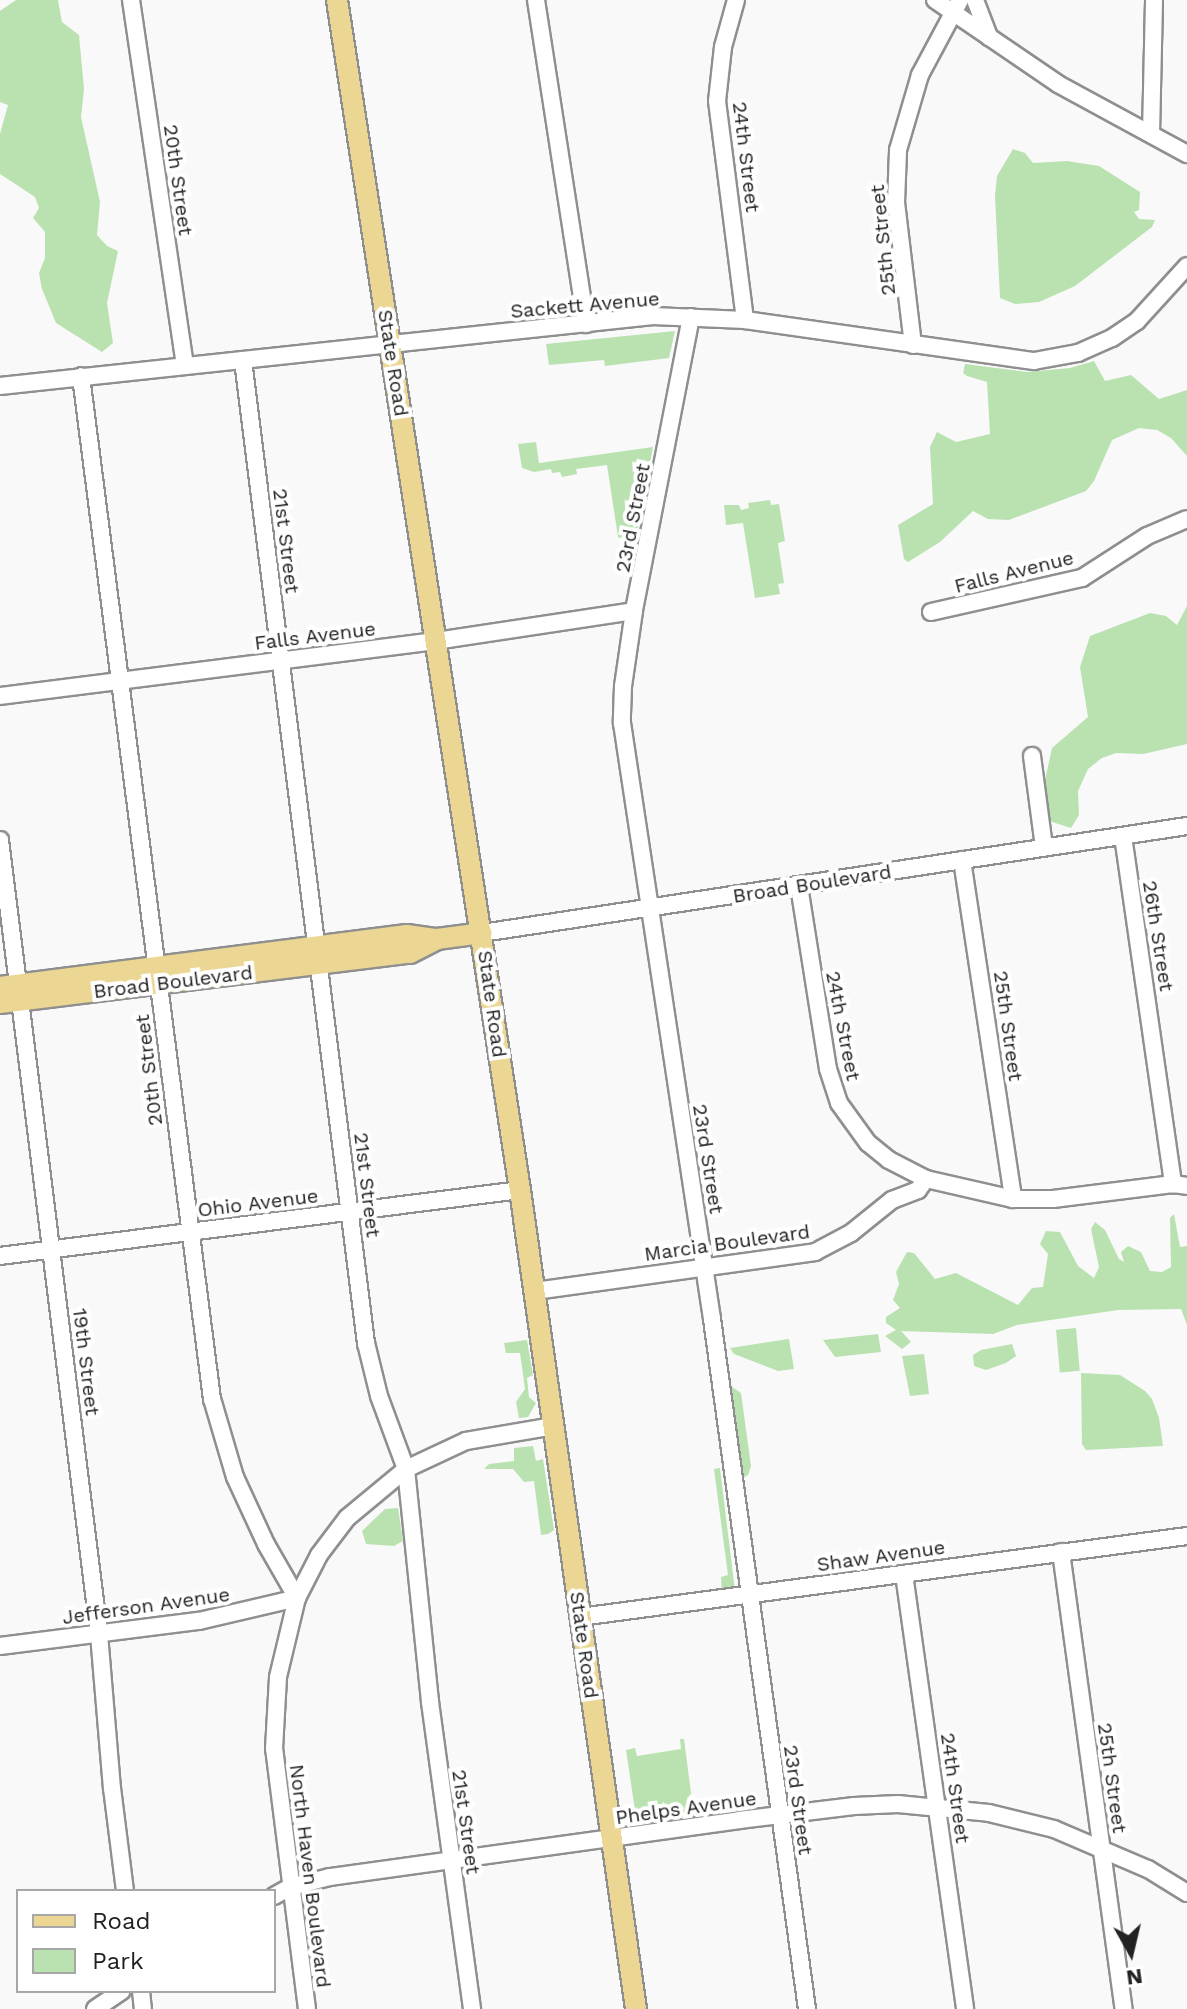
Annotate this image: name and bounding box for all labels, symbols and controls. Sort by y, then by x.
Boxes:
street label: 24th Street [727,100,765,214]
street label: 20th Street [158,123,198,237]
street label: 25th Street [865,184,901,296]
street label: Sackett Avenue [509,286,661,324]
street label: State Road [373,308,413,418]
street label: 23rd Street [611,461,655,575]
street label: 21st Street [268,487,304,595]
street label: Falls Avenue [952,545,1076,599]
street label: Falls Avenue [253,617,377,655]
street label: Broad Boulevard [731,860,893,908]
street label: 26th Street [1137,879,1179,993]
street label: State Road [473,949,511,1059]
street label: Broad Boulevard [92,960,254,1004]
street label: 24th Street [821,969,865,1083]
street label: 25th Street [988,969,1028,1083]
street label: 20th Street [130,1013,168,1127]
street label: 23rd Street [687,1102,729,1216]
street label: 21st Street [349,1131,385,1239]
street label: Ohio Avenue [196,1184,320,1222]
street label: Marcia Boulevard [642,1219,812,1267]
street label: 19th Street [68,1307,104,1417]
street label: Shaw Avenue [815,1535,947,1577]
street label: Jefferson Avenue [60,1582,232,1630]
street label: State Road [565,1590,603,1700]
street label: 25th Street [1092,1721,1132,1835]
street label: 24th Street [935,1731,975,1845]
street label: 23rd Street [778,1744,818,1856]
street label: North Haven Boulevard [284,1763,336,1989]
street label: 21st Street [447,1768,485,1876]
street label: Phelps Avenue [614,1786,758,1830]
legend [16,1889,276,1993]
text: Road [92,1907,151,1935]
north arrow [1091,1913,1171,1993]
text: Park [92,1947,144,1975]
text: N [1125,1964,1144,1991]

